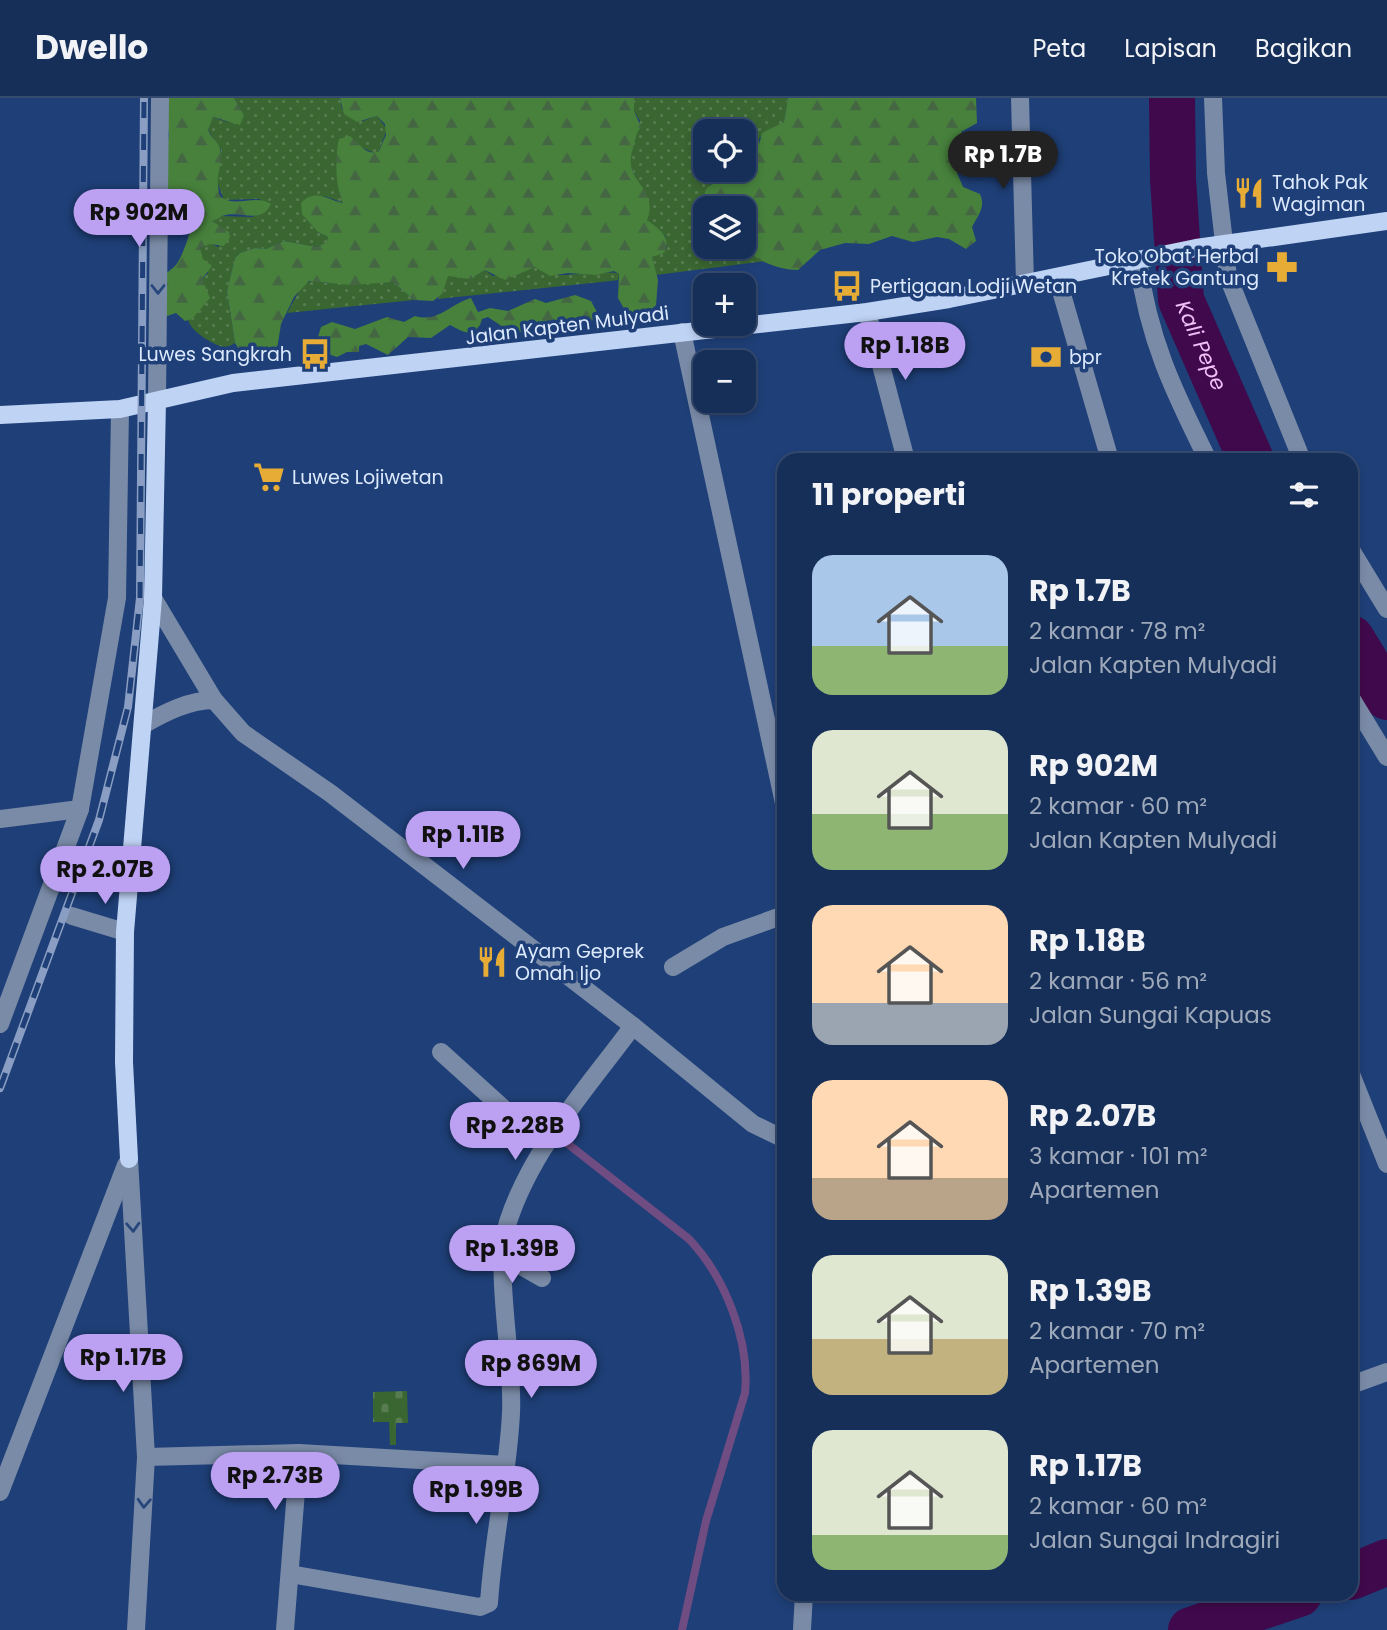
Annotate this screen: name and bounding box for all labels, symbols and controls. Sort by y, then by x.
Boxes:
text: Dwello [35,24,148,71]
text: Peta [1032,32,1086,65]
text: Lapisan [1124,32,1217,65]
text: Bagikan [1255,32,1352,65]
map controls [693,119,756,413]
button: locate [693,119,756,182]
pin: Rp 1.7B [938,132,1068,191]
text: Rp 1.7B [964,138,1042,170]
place label: Tahok Pak Wagiman [1272,169,1368,218]
restaurant icon: Tahok Pak Wagiman [1232,176,1266,210]
pin: Rp 902M [74,190,204,249]
text: Rp 902M [90,196,188,228]
button: layers [693,196,756,259]
place label: Toko Obat Herbal Kretek Gantung [1095,243,1259,292]
pharmacy icon: Toko Obat Herbal Kretek Gantung [1265,250,1299,284]
bus stop icon: Pertigaan Lodji Wetan [830,269,864,303]
button: + [693,273,756,336]
place label: Pertigaan Lodji Wetan [870,273,1077,300]
one-way arrow [150,284,166,294]
water label: Kali Pepe [1169,296,1234,395]
street label: Jalan Kapten Mulyadi [464,300,670,351]
pin: Rp 1.18B [833,322,977,382]
text: Rp 1.18B [860,329,950,361]
bus stop icon: Luwes Sangkrah [298,337,332,371]
bank icon: bpr [1029,340,1063,374]
place label: Luwes Sangkrah [138,341,292,368]
place label: bpr [1069,344,1102,371]
button: − [693,350,756,413]
supermarket icon: Luwes Lojiwetan [252,460,286,494]
place label: Luwes Lojiwetan [292,464,444,491]
text: 11 properti [812,473,966,516]
icon: filters [1285,476,1323,514]
text: Rp 1.7B [1029,569,1131,612]
icon: home [868,583,952,667]
text: 2 kamar · 78 m² [1029,615,1205,647]
text: Jalan Kapten Mulyadi [1029,649,1277,681]
text: Rp 902M [1029,744,1158,787]
icon: home [868,758,952,842]
text: 2 kamar · 60 m² [1029,790,1207,822]
pin: Rp 1.11B [391,812,535,871]
text: Rp 1.11B [421,818,505,850]
text: Jalan Kapten Mulyadi [1029,824,1277,856]
pin: Rp 2.07B [33,846,177,906]
text: Rp 2.07B [56,853,154,885]
text: Rp 1.18B [1029,919,1146,962]
icon: home [868,933,952,1017]
place label: Ayam Geprek Omah Ijo [515,938,644,987]
restaurant icon: Ayam Geprek Omah Ijo [475,945,509,979]
text: 2 kamar · 56 m² [1029,965,1207,997]
text: Jalan Sungai Kapuas [1029,999,1272,1031]
text: Rp 2.07B [1029,1094,1156,1137]
pin: Rp 2.28B [443,1102,587,1162]
icon: home [868,1108,952,1192]
text: Rp 2.28B [466,1109,564,1141]
text: 3 kamar · 101 m² [1029,1140,1208,1172]
text: Apartemen [1029,1174,1159,1206]
one-way arrow [125,1222,140,1233]
pin: Rp 1.39B [440,1226,584,1285]
text: Rp 1.39B [465,1232,559,1264]
text: Rp 1.39B [1029,1269,1151,1312]
icon: home [868,1283,952,1367]
text: 2 kamar · 70 m² [1029,1315,1205,1347]
pin: Rp 1.17B [51,1334,195,1394]
pin: Rp 869M [466,1340,596,1400]
text: Rp 1.17B [80,1341,166,1373]
text: Rp 869M [481,1347,581,1379]
text: Apartemen [1029,1349,1159,1381]
text: Rp 1.17B [1029,1444,1142,1487]
pin: Rp 2.73B [203,1452,347,1512]
icon: home [868,1458,952,1542]
text: Rp 2.73B [227,1459,323,1491]
pin: Rp 1.99B [404,1466,548,1526]
text: Rp 1.99B [429,1473,523,1505]
text: 2 kamar · 60 m² [1029,1490,1207,1522]
one-way arrow [136,1498,151,1509]
text: Jalan Sungai Indragiri [1029,1524,1280,1556]

